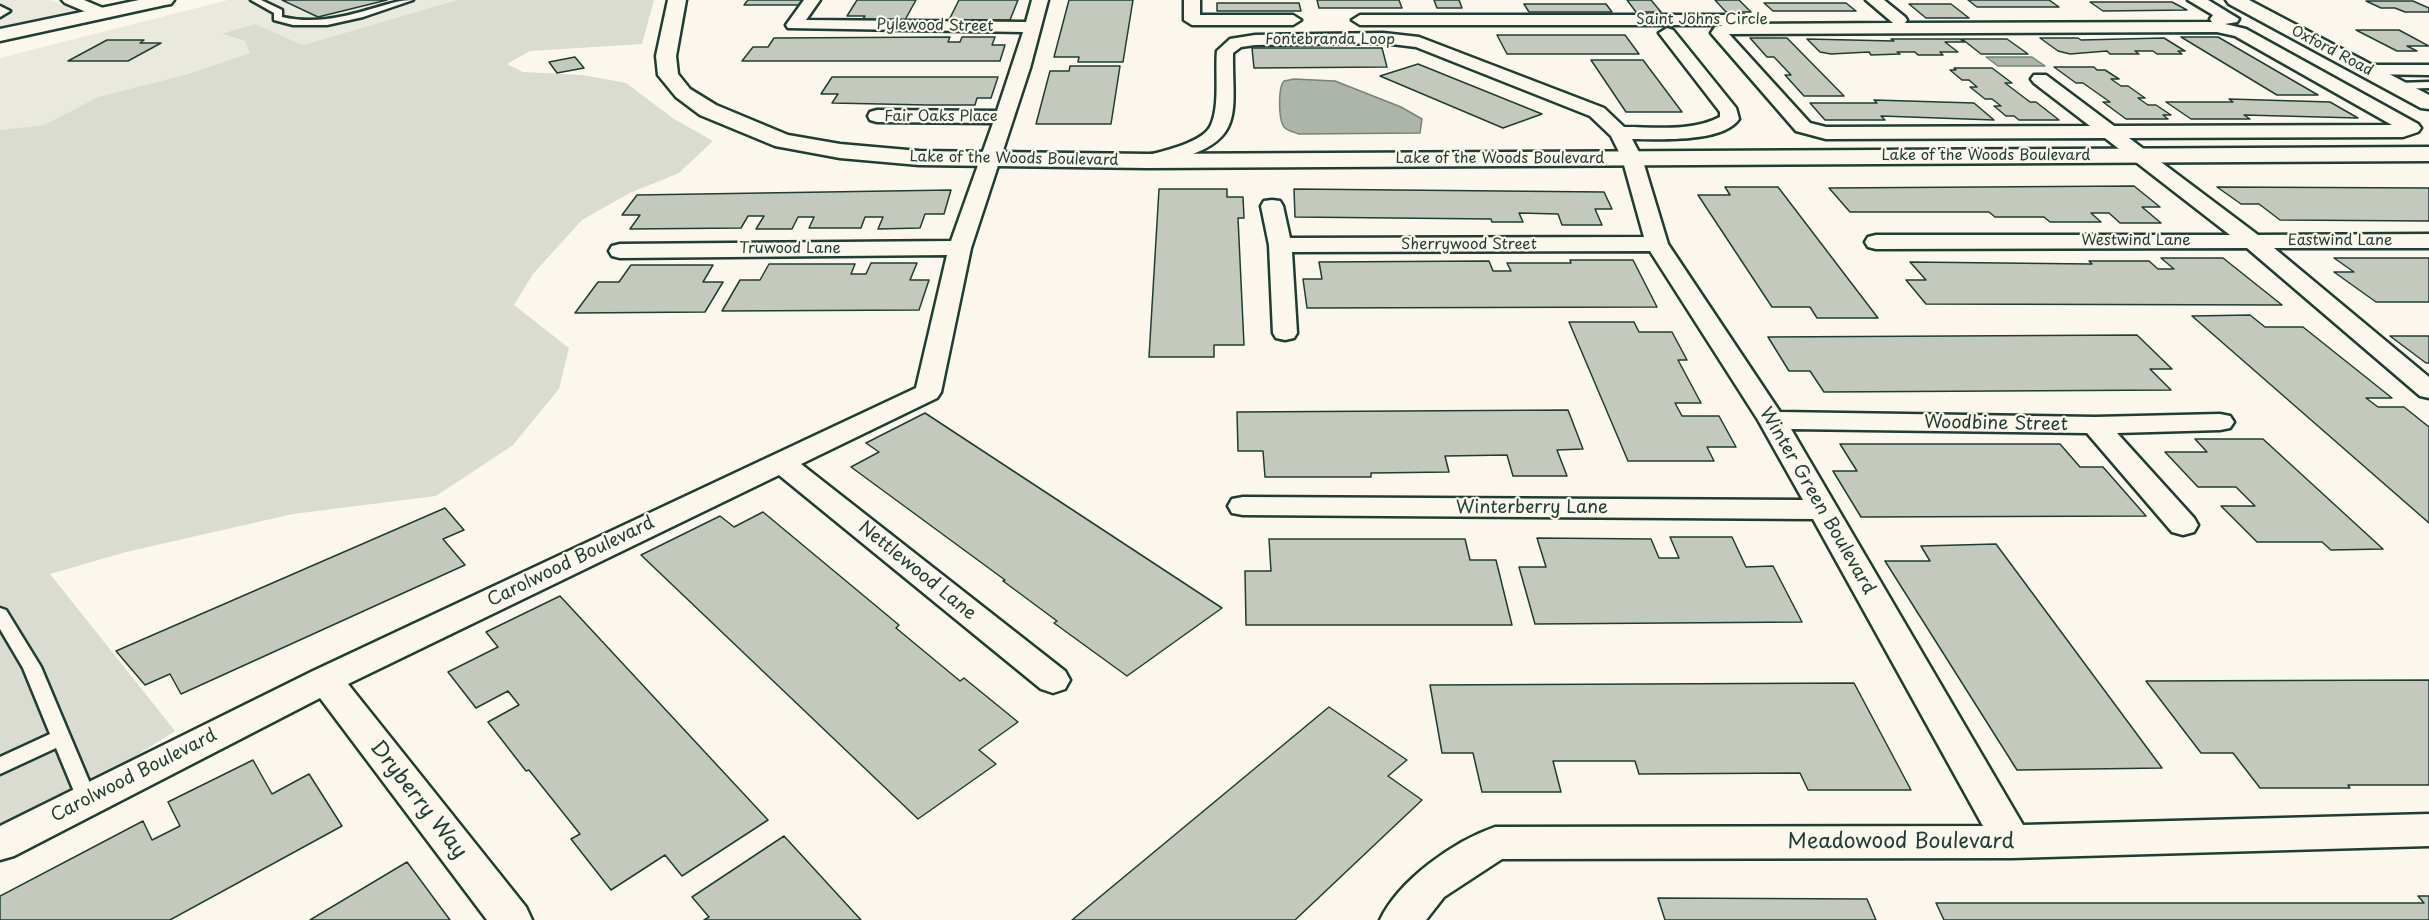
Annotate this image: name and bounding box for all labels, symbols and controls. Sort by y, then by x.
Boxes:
street label: Saint Johns Circle [1636,11,1768,29]
street label: Pylewood Street [876,16,994,36]
street label: Oxford Road [2288,22,2376,80]
street label: Fontebranda Loop [1265,31,1395,49]
street label: Fair Oaks Place [884,108,998,126]
street label: Lake of the Woods Boulevard [1881,147,2091,165]
street label: Lake of the Woods Boulevard [909,148,1119,170]
street label: Lake of the Woods Boulevard [1395,150,1605,168]
street label: Westwind Lane [2081,232,2191,250]
street label: Eastwind Lane [2288,232,2392,250]
street label: Sherrywood Street [1401,236,1537,254]
street label: Truwood Lane [739,240,841,258]
street label: Winter Green Boulevard [1755,404,1879,598]
street label: Woodbine Street [1924,412,2068,436]
street label: Winterberry Lane [1456,497,1608,519]
street label: Carolwood Boulevard [484,512,658,612]
street label: Nettlewood Lane [854,517,980,625]
street label: Carolwood Boulevard [48,725,220,827]
street label: Dryberry Way [364,736,472,864]
street label: Meadowood Boulevard [1788,829,2014,855]

